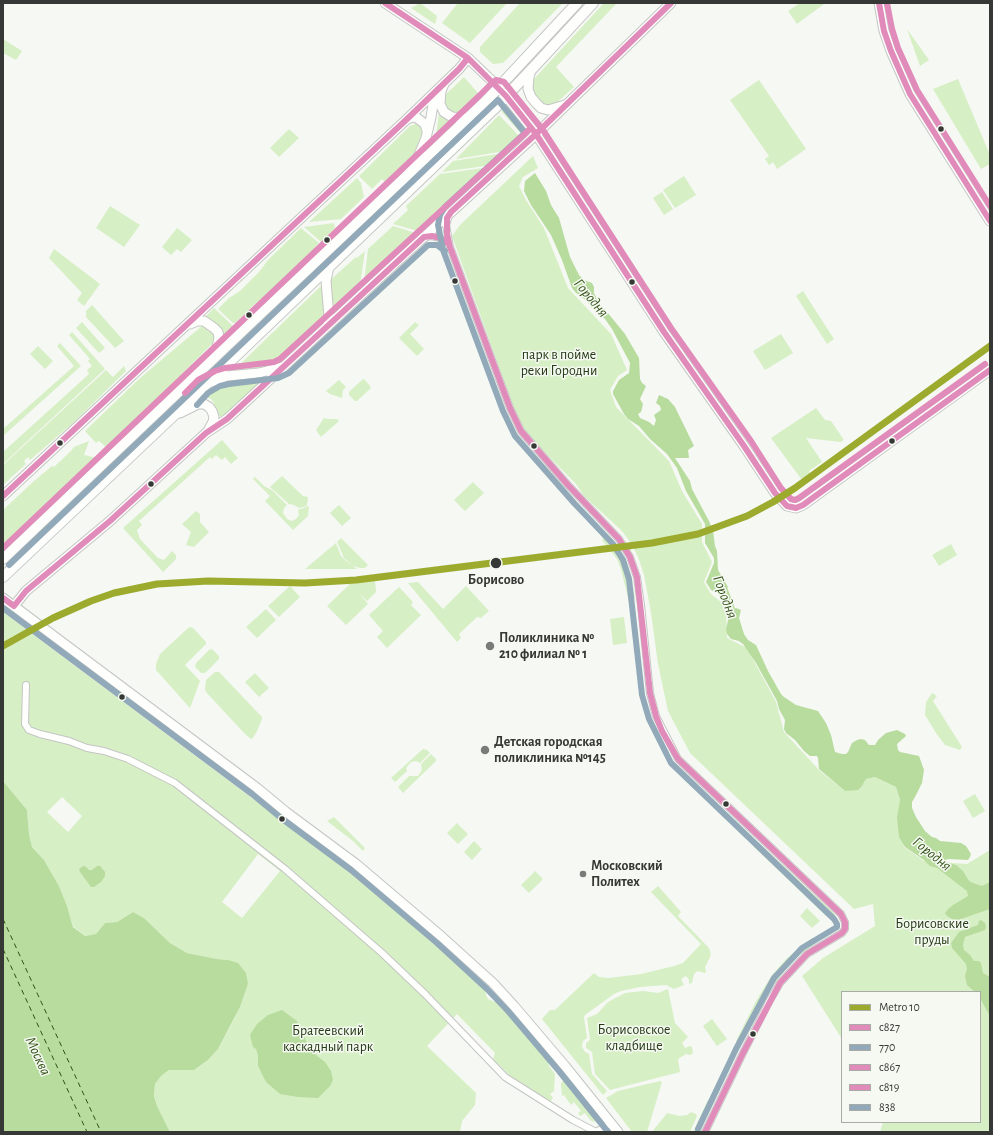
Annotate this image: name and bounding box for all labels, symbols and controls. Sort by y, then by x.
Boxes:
unlabelled marker [936,124,946,134]
unlabelled marker [322,235,332,245]
water label: Городня [570,275,612,321]
unlabelled marker [450,276,460,286]
unlabelled marker [627,277,637,287]
unlabelled marker [244,310,254,320]
park label: парк в пойме реки Городни [521,347,597,380]
unlabelled marker [887,436,897,446]
unlabelled marker [55,438,65,448]
unlabelled marker [529,441,539,451]
unlabelled marker [146,479,156,489]
marker: Борисово [489,556,503,570]
place label: Борисово [468,572,524,588]
water label: Городня [709,573,741,621]
place label: Поликлиника № 210 филиал № 1 [499,630,594,662]
marker: Поликлиника № 210 филиал № 1 [484,640,496,652]
unlabelled marker [117,692,127,702]
place label: Детская городская поликлиника №145 [494,734,606,766]
marker: Детская городская поликлиника №145 [479,744,491,756]
unlabelled marker [721,799,731,809]
unlabelled marker [277,814,287,824]
water label: Городня [909,833,955,875]
place label: Московский Политех [591,858,663,890]
marker: Московский Политех [578,869,588,879]
park label: Борисовские пруды [895,916,969,948]
legend [841,991,981,1123]
text: Metro 10 [879,1001,920,1013]
text: с827 [879,1021,900,1033]
park label: Борисовское кладбище [598,1022,670,1054]
park label: Братеевский каскадный парк [283,1023,373,1056]
unlabelled marker [748,1029,758,1039]
water label: Москва [21,1034,55,1078]
text: 770 [879,1041,895,1053]
text: с867 [879,1061,900,1073]
text: с819 [879,1081,899,1093]
text: 838 [879,1101,895,1113]

